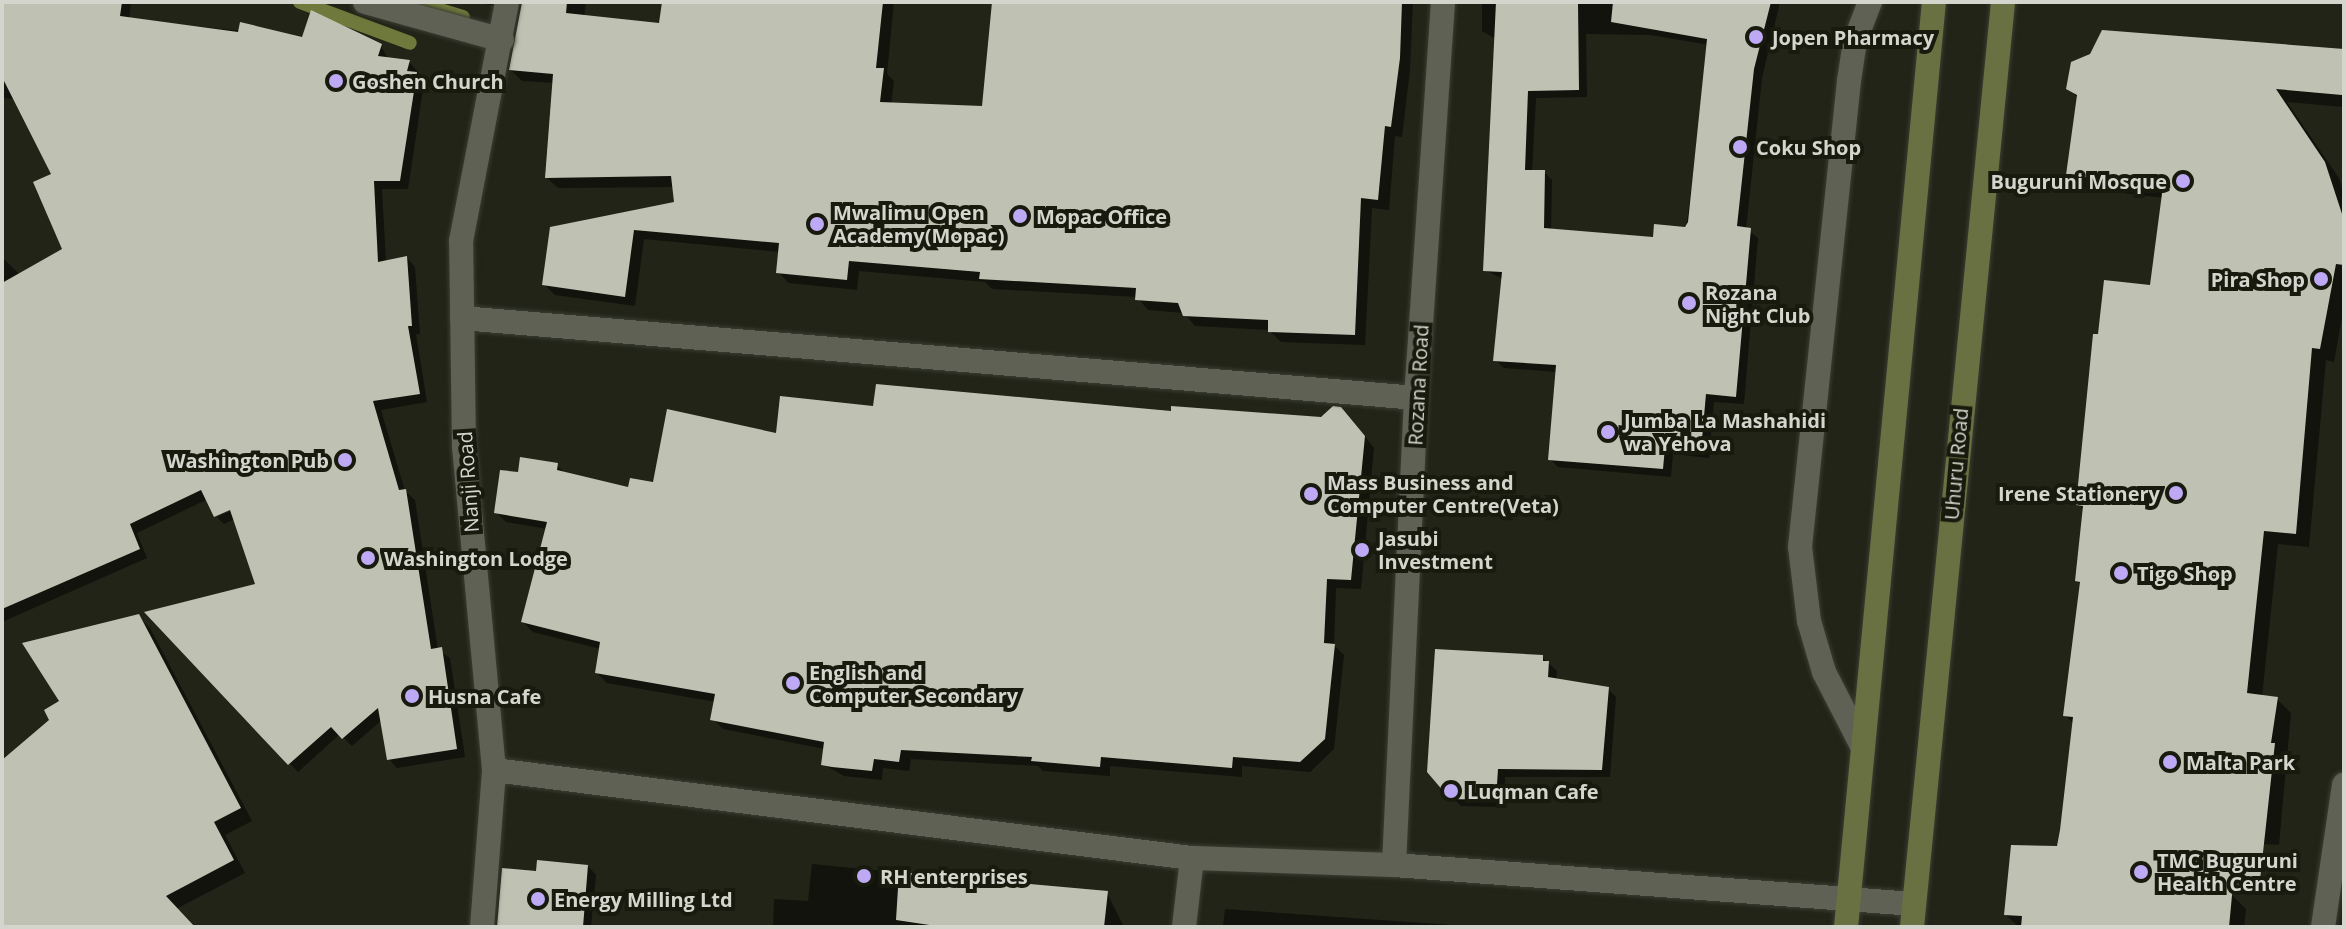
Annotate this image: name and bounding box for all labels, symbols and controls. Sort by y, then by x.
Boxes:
place label: Jopen Pharmacy [1772,25,1934,49]
marker: Jopen Pharmacy [1747,28,1765,46]
place label: Goshen Church [352,69,504,93]
marker: Goshen Church [327,72,345,90]
place label: Coku Shop [1756,135,1861,159]
marker: Coku Shop [1731,138,1749,156]
place label: Buguruni Mosque [1991,169,2167,193]
marker: Buguruni Mosque [2174,172,2192,190]
place label: Mwalimu Open Academy(Mopac) [833,200,1004,247]
place label: Mopac Office [1036,204,1167,228]
marker: Mopac Office [1011,207,1029,225]
marker: Mwalimu Open Academy(Mopac) [808,215,826,233]
place label: Pira Shop [2211,267,2305,291]
marker: Pira Shop [2312,270,2330,288]
place label: Rozana Night Club [1705,280,1810,327]
marker: Rozana Night Club [1680,294,1698,312]
street label: Rozana Road [1403,324,1433,446]
street label: Uhuru Road [1939,407,1973,521]
place label: Jumba La Mashahidi wa Yehova [1624,408,1826,455]
marker: Jumba La Mashahidi wa Yehova [1599,423,1617,441]
street label: Nanji Road [452,431,484,533]
place label: Washington Pub [166,448,329,472]
marker: Washington Pub [336,451,354,469]
place label: Mass Business and Computer Centre(Veta) [1327,470,1559,517]
place label: Irene Stationery [1998,481,2160,505]
marker: Irene Stationery [2167,484,2185,502]
marker: Mass Business and Computer Centre(Veta) [1302,485,1320,503]
place label: Jasubi Investment [1378,526,1493,573]
marker: Jasubi Investment [1353,541,1371,559]
place label: Washington Lodge [384,546,568,570]
marker: Washington Lodge [359,549,377,567]
place label: Tigo Shop [2137,561,2233,585]
marker: Tigo Shop [2112,564,2130,582]
place label: English and Computer Secondary [809,660,1018,707]
marker: English and Computer Secondary [784,674,802,692]
place label: Husna Cafe [428,684,541,708]
marker: Husna Cafe [403,687,421,705]
place label: Malta Park [2186,750,2295,774]
marker: Malta Park [2161,753,2179,771]
place label: Luqman Cafe [1467,779,1599,803]
marker: Luqman Cafe [1442,782,1460,800]
place label: TMC Buguruni Health Centre [2157,848,2298,895]
marker: TMC Buguruni Health Centre [2132,863,2150,881]
place label: RH enterprises [880,864,1028,888]
marker: RH enterprises [855,867,873,885]
place label: Energy Milling Ltd [554,887,733,911]
marker: Energy Milling Ltd [529,890,547,908]

